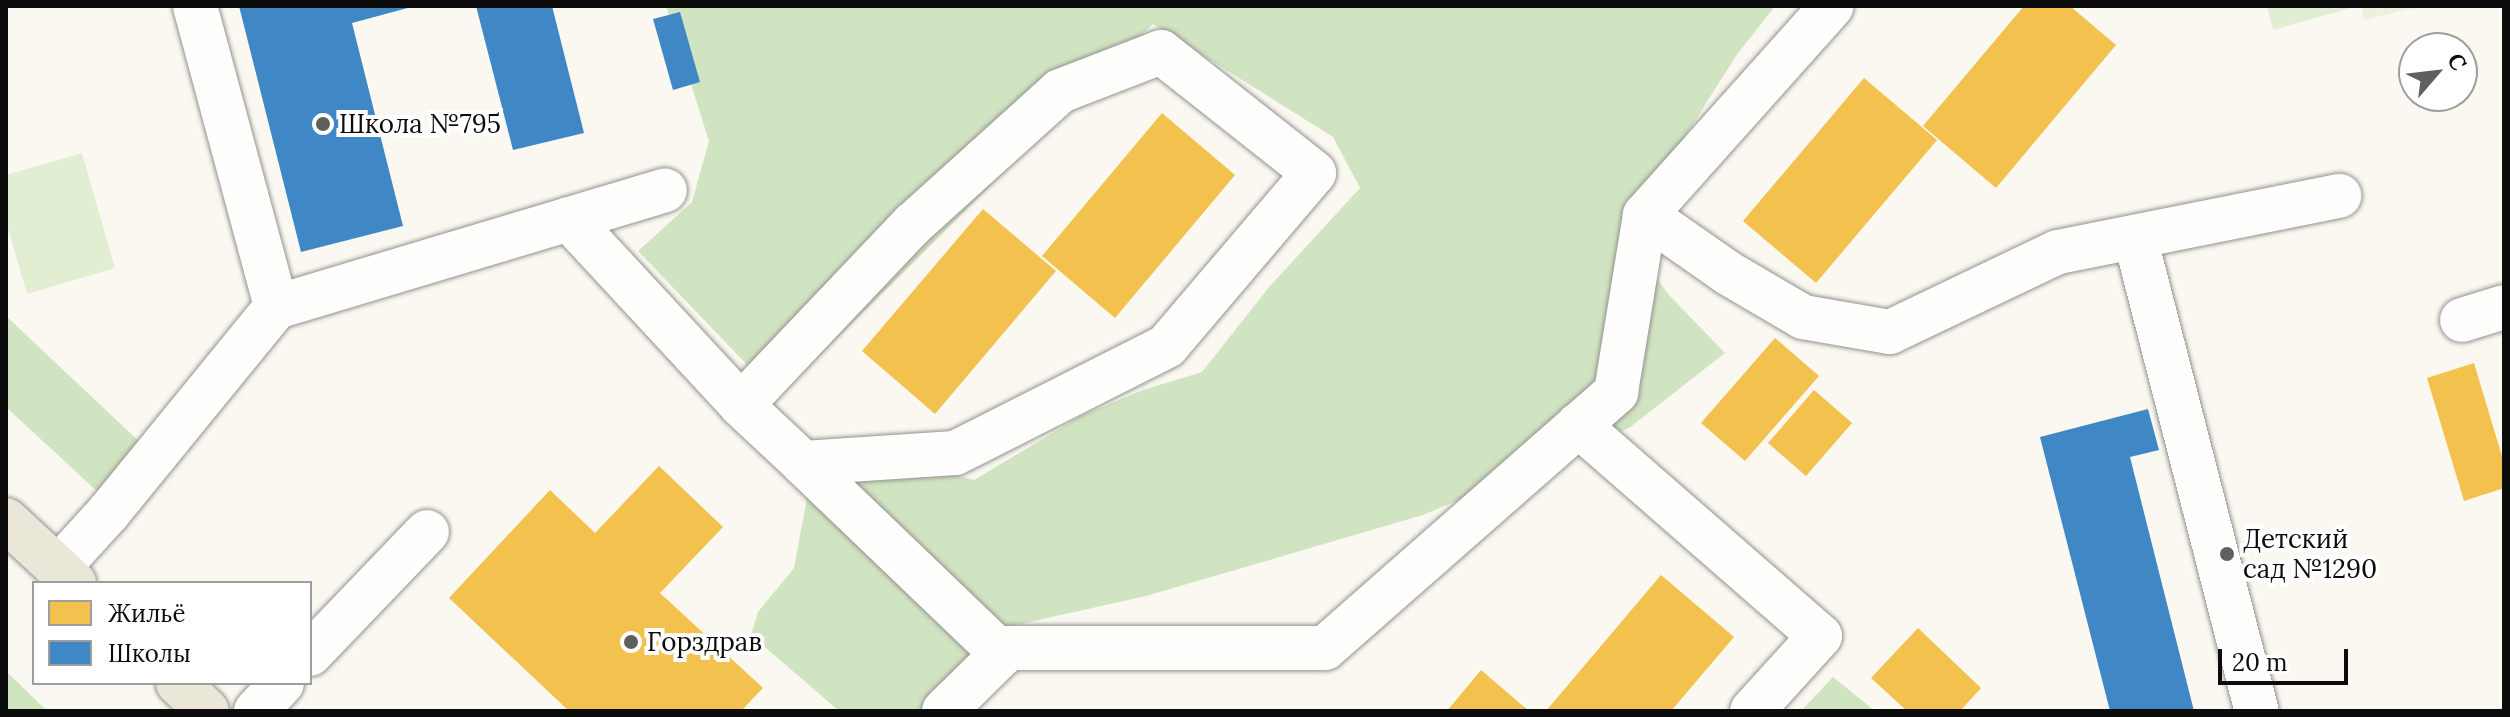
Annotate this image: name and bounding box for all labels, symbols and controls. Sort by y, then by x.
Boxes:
north arrow [2398,32,2478,112]
text: С [2442,48,2473,75]
place label: Школа №795 [339,108,501,140]
marker: Школа №795 [314,115,332,133]
place label: Детский сад №1290 [2243,523,2377,584]
marker: Детский сад №1290 [2218,545,2236,563]
legend [32,581,312,685]
text: Жильё [108,598,186,629]
place label: Горздрав [647,626,762,658]
marker: Горздрав [622,633,640,651]
scale bar [2222,633,2352,683]
text: Школы [108,638,191,669]
text: 20 m [2232,647,2288,678]

